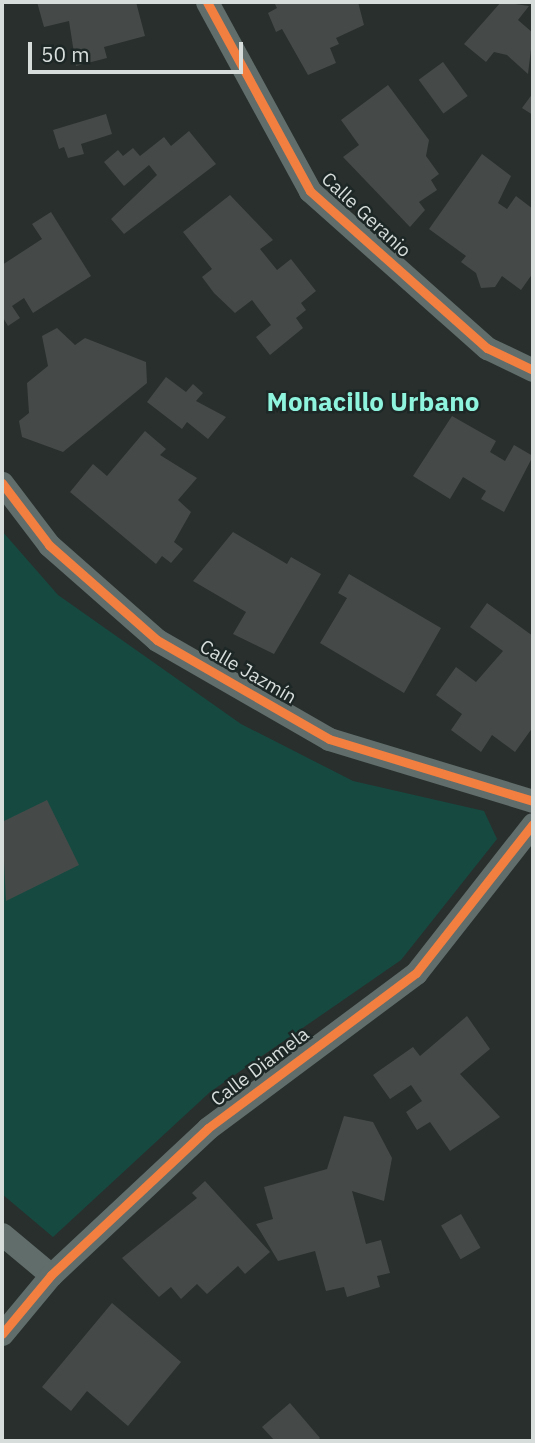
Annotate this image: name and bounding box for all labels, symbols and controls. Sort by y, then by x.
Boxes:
scale bar [32,28,247,72]
text: 50 m [41,40,90,68]
street label: Calle Geranio [317,168,415,262]
district label: Monacillo Urbano [267,386,479,418]
street label: Calle Jazmín [196,635,300,709]
street label: Calle Diamela [206,1023,314,1111]

